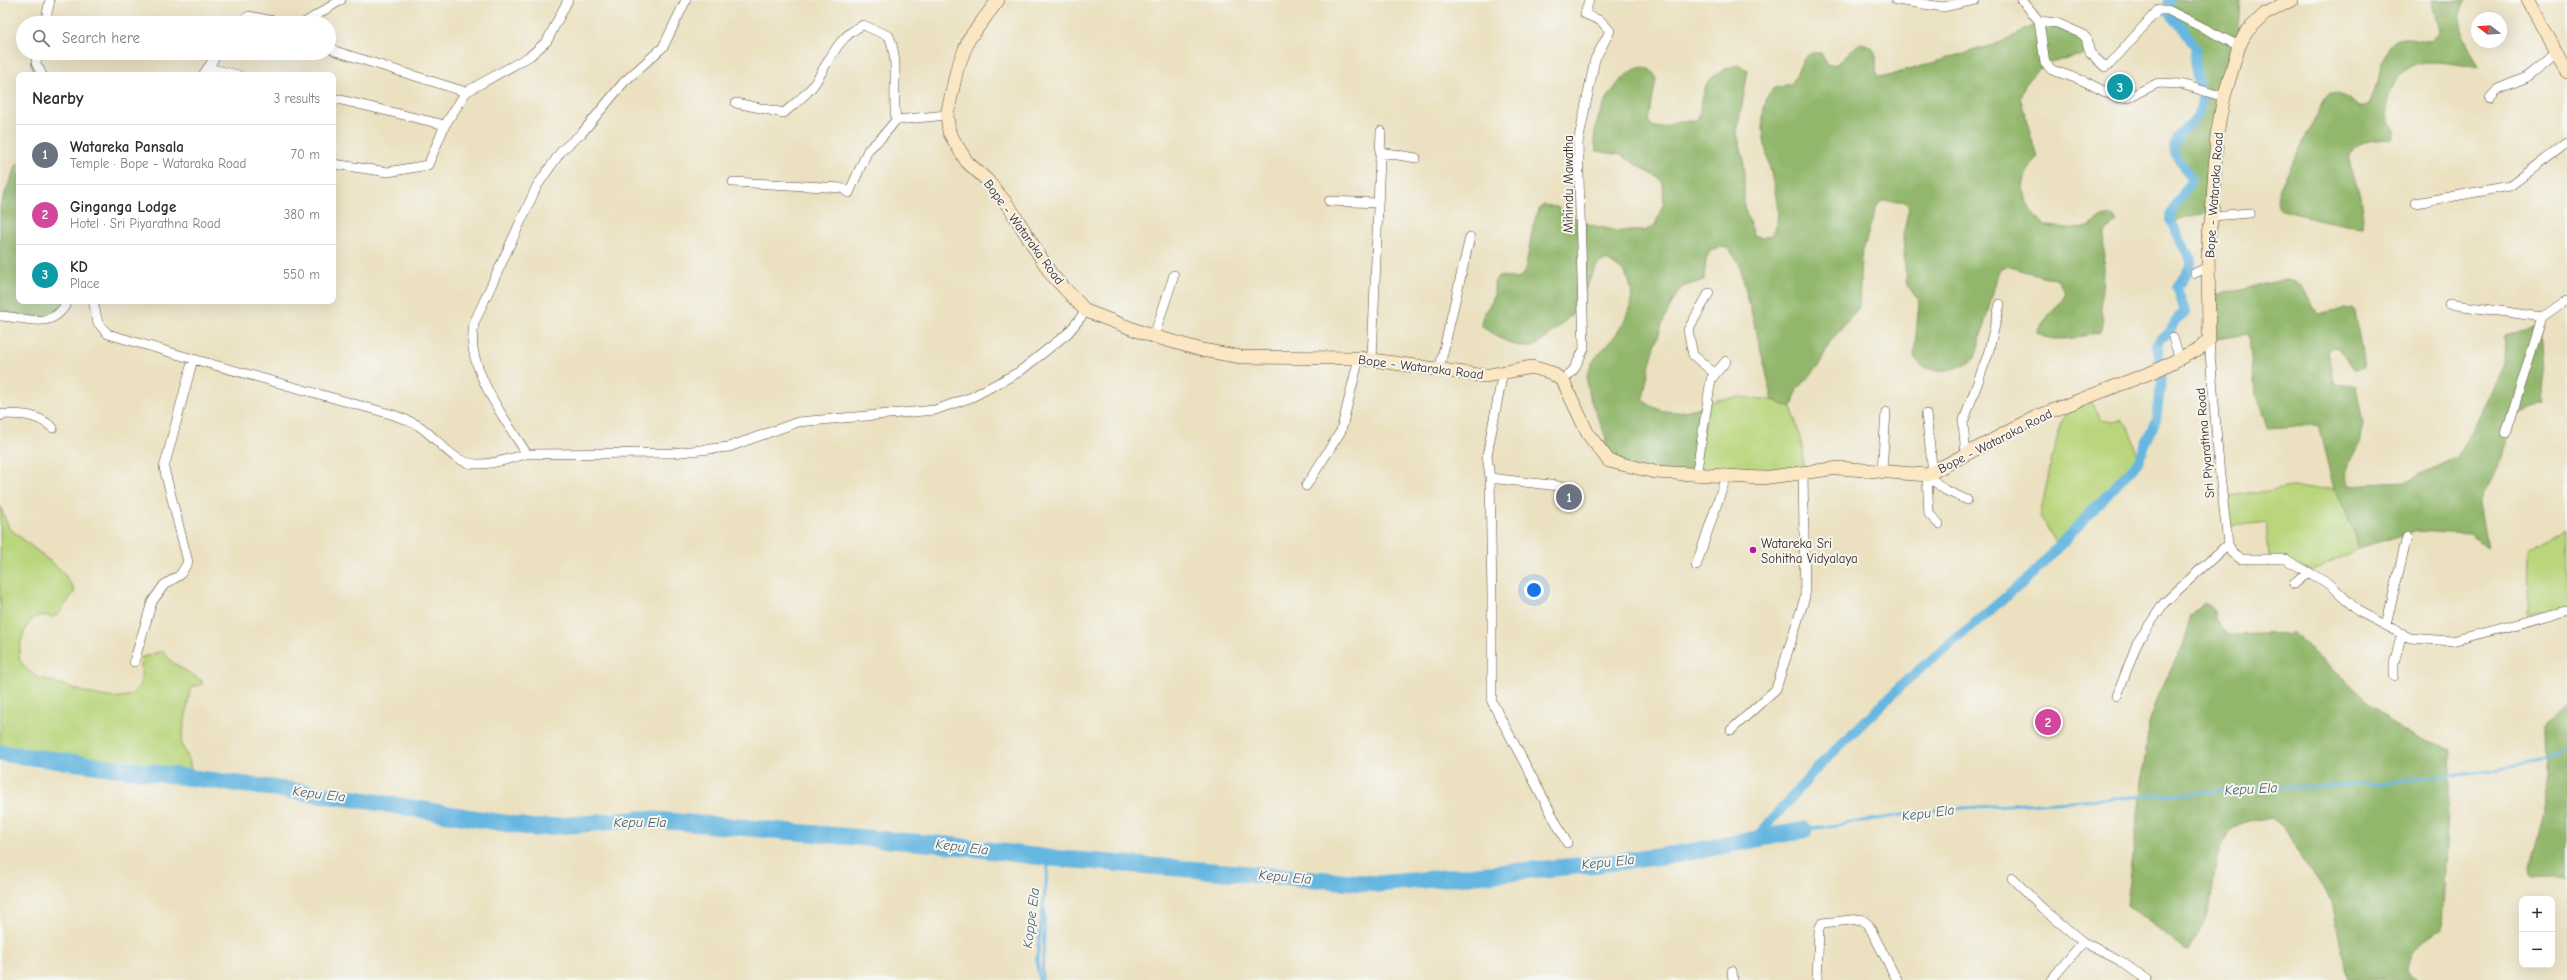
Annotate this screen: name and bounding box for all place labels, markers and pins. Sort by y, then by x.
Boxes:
pin: 3 [2107,72,2133,102]
pin: 1 [1556,482,1582,512]
place label: Watareka Sri Sohitha Vidyalaya [1761,536,1858,566]
marker: Watareka Sri Sohitha Vidyalaya [1748,545,1758,555]
pin: 2 [2035,707,2061,737]

